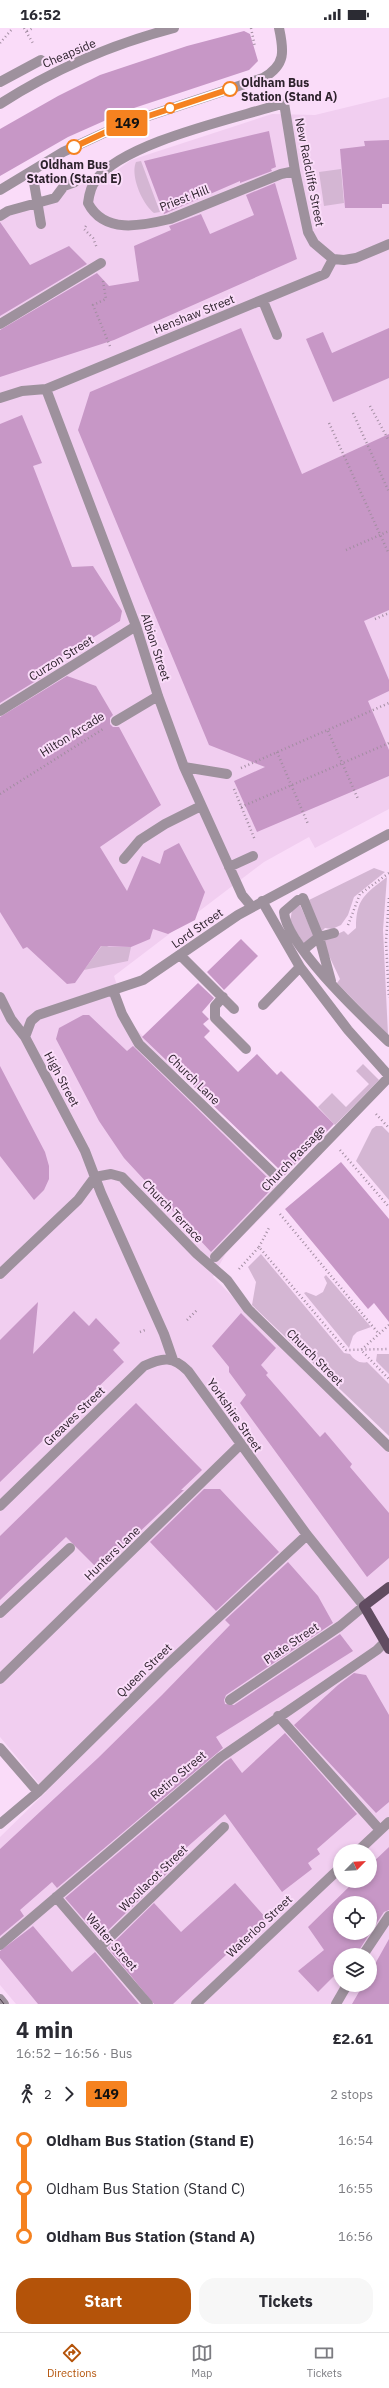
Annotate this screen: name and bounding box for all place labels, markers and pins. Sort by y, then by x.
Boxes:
place label: Oldham Bus Station (Stand A) [241,75,337,104]
marker: Oldham Bus Station (Stand A) [222,81,238,97]
unlabelled marker [164,102,176,114]
marker: Oldham Bus Station (Stand E) [66,139,82,155]
place label: Oldham Bus Station (Stand E) [26,157,122,186]

